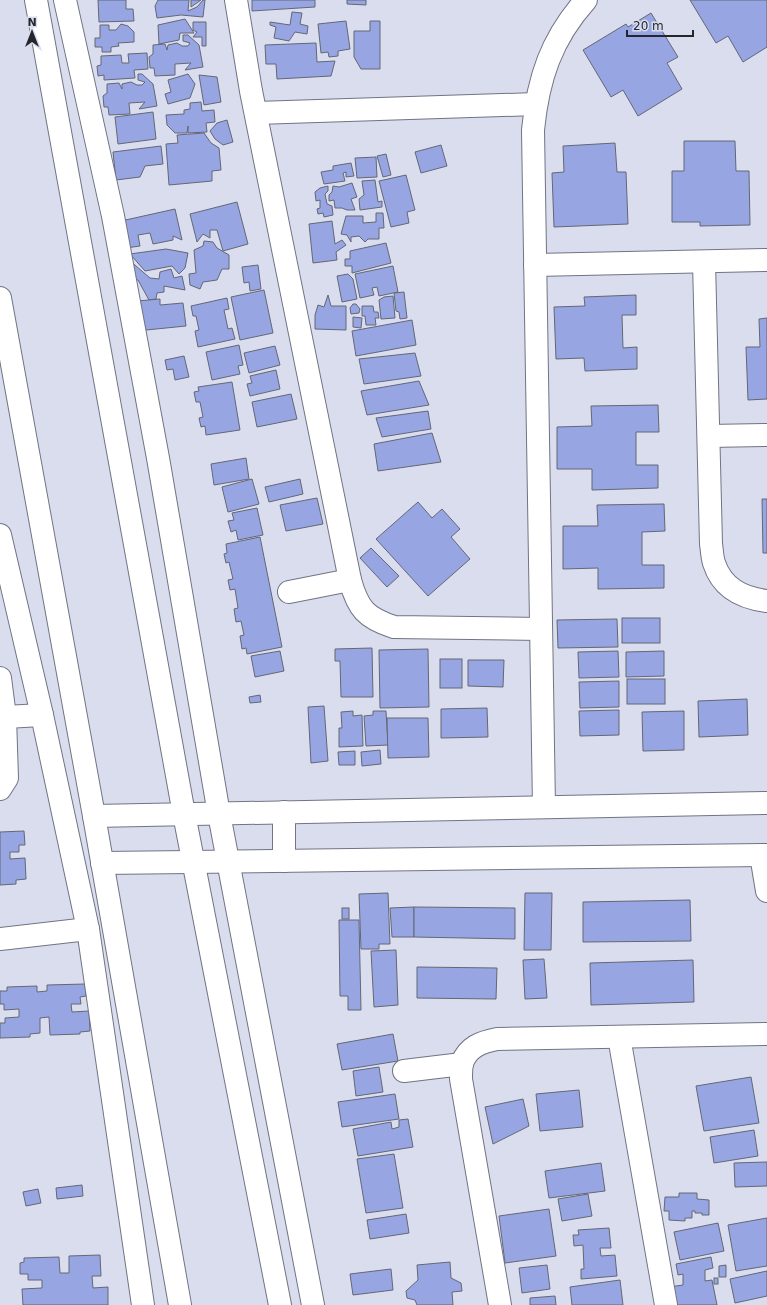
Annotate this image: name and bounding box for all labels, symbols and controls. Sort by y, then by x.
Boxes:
north arrow [12,12,52,52]
scale bar [627,12,693,38]
text: N [27,16,37,29]
text: 20 m [633,19,664,33]

